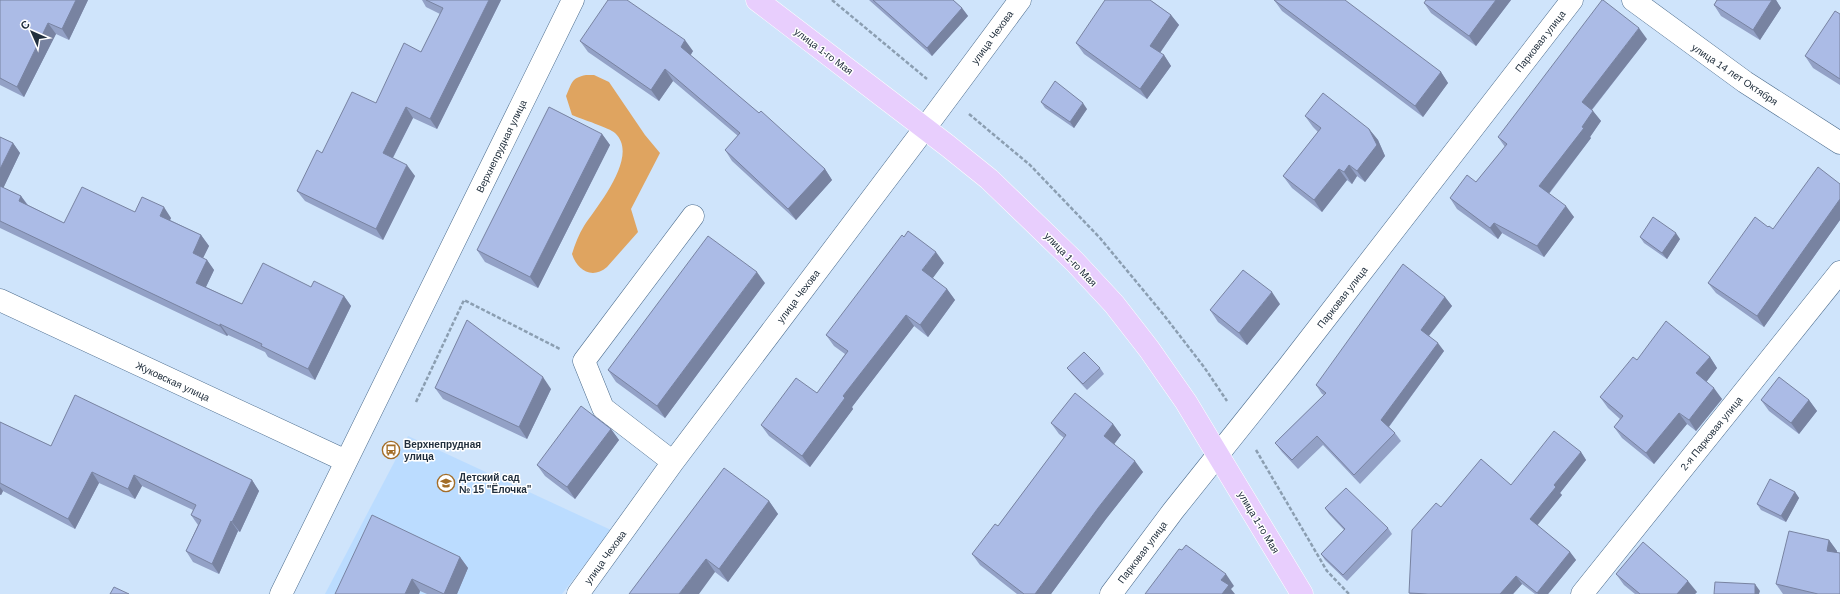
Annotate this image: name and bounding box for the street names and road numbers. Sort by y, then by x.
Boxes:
street label: улица Чехова [969,8,1016,66]
street label: Парковая улица [1513,8,1568,74]
street label: улица 1-го Мая [792,26,855,77]
street label: улица 14 лет Октября [1690,41,1780,107]
street label: Верхнепрудная улица [474,98,529,194]
street label: улица 1-го Мая [1042,230,1099,288]
street label: Парковая улица [1315,264,1370,330]
street label: улица Чехова [775,267,822,325]
street label: Жуковская улица [134,360,212,404]
street label: 2-я Парковая улица [1678,394,1745,472]
street label: улица 1-го Мая [1236,489,1281,555]
street label: Парковая улица [1115,519,1170,585]
street label: улица Чехова [582,528,629,586]

